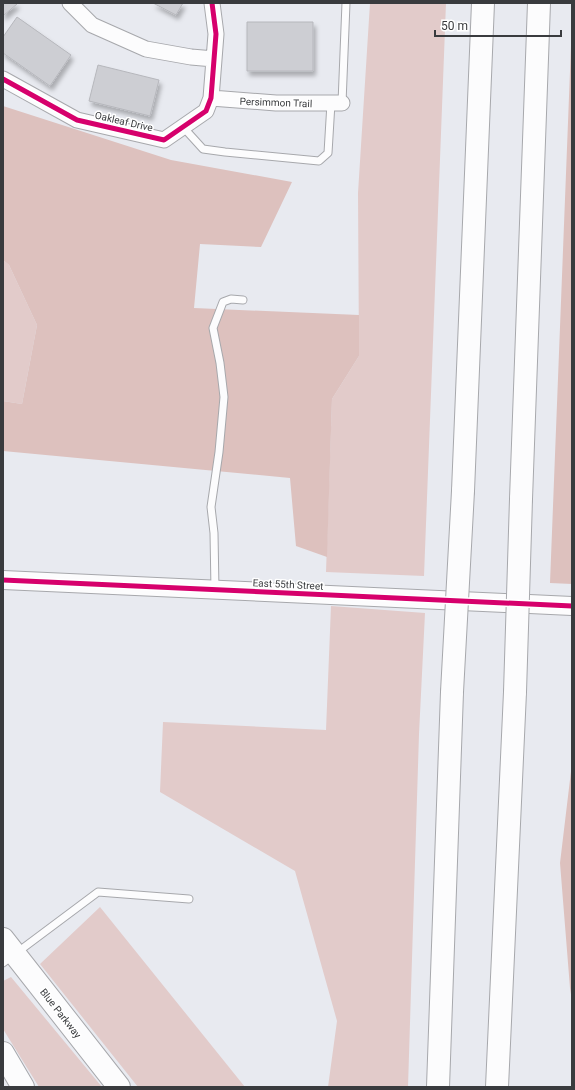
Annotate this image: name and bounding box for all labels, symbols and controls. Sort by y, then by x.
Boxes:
scale bar [435,12,561,38]
text: 50 m [441,19,468,33]
street label: Persimmon Trail [239,96,312,109]
street label: Oakleaf Drive [94,109,154,133]
street label: East 55th Street [252,577,324,592]
street label: Blue Parkway [38,986,83,1040]

